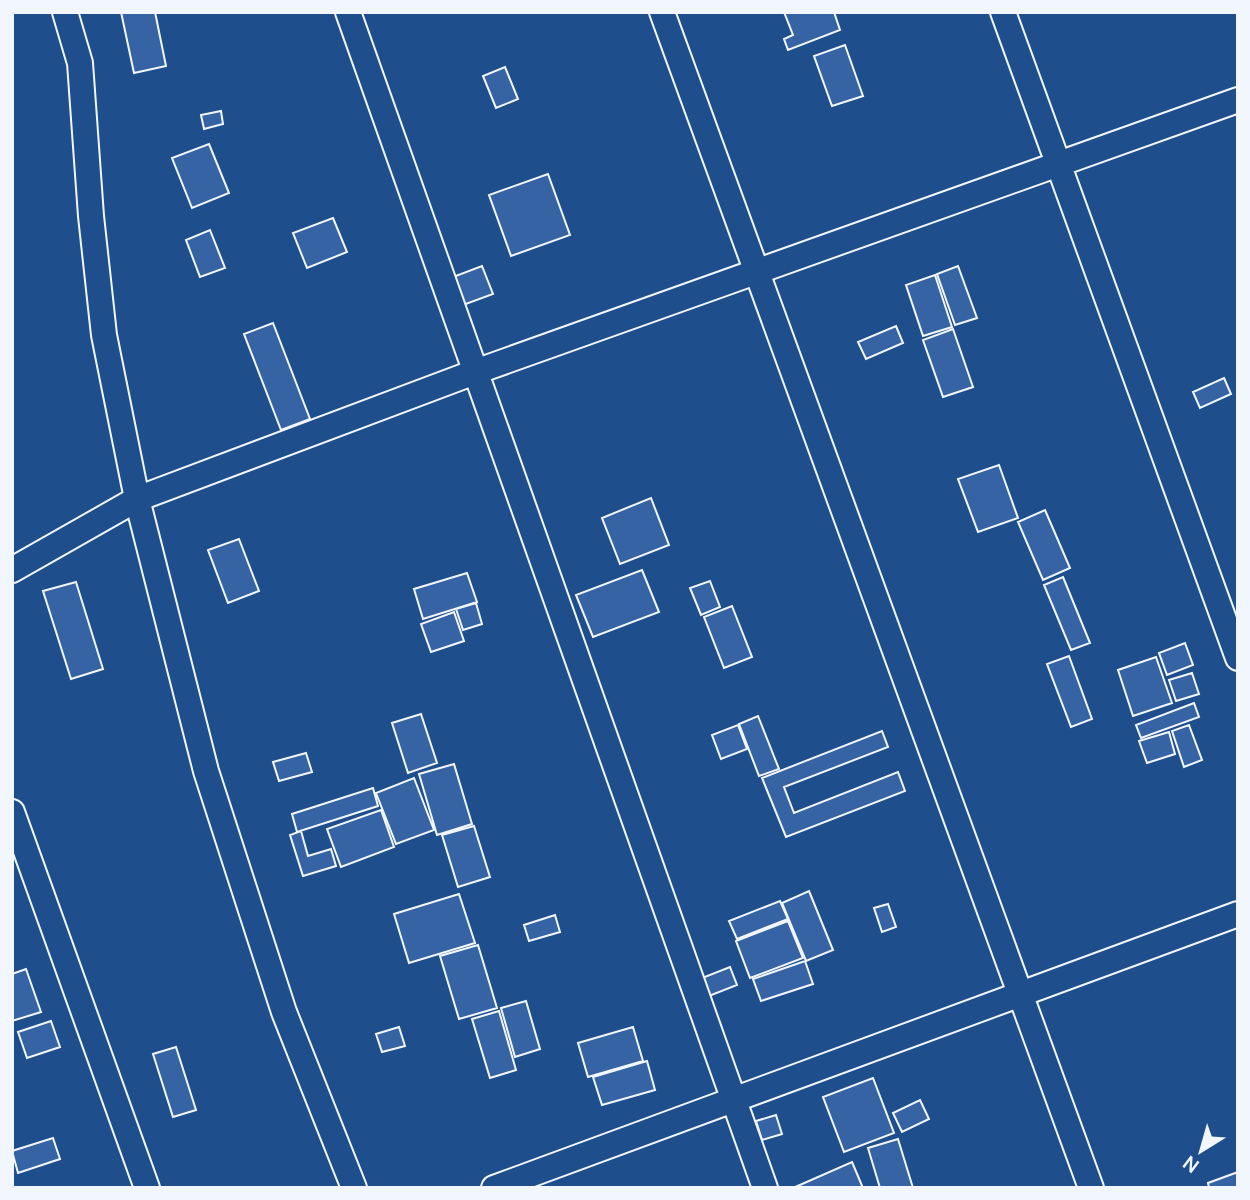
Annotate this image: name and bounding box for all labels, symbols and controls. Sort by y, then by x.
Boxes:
north arrow [1166,1116,1236,1186]
text: N [1177,1150,1204,1179]

